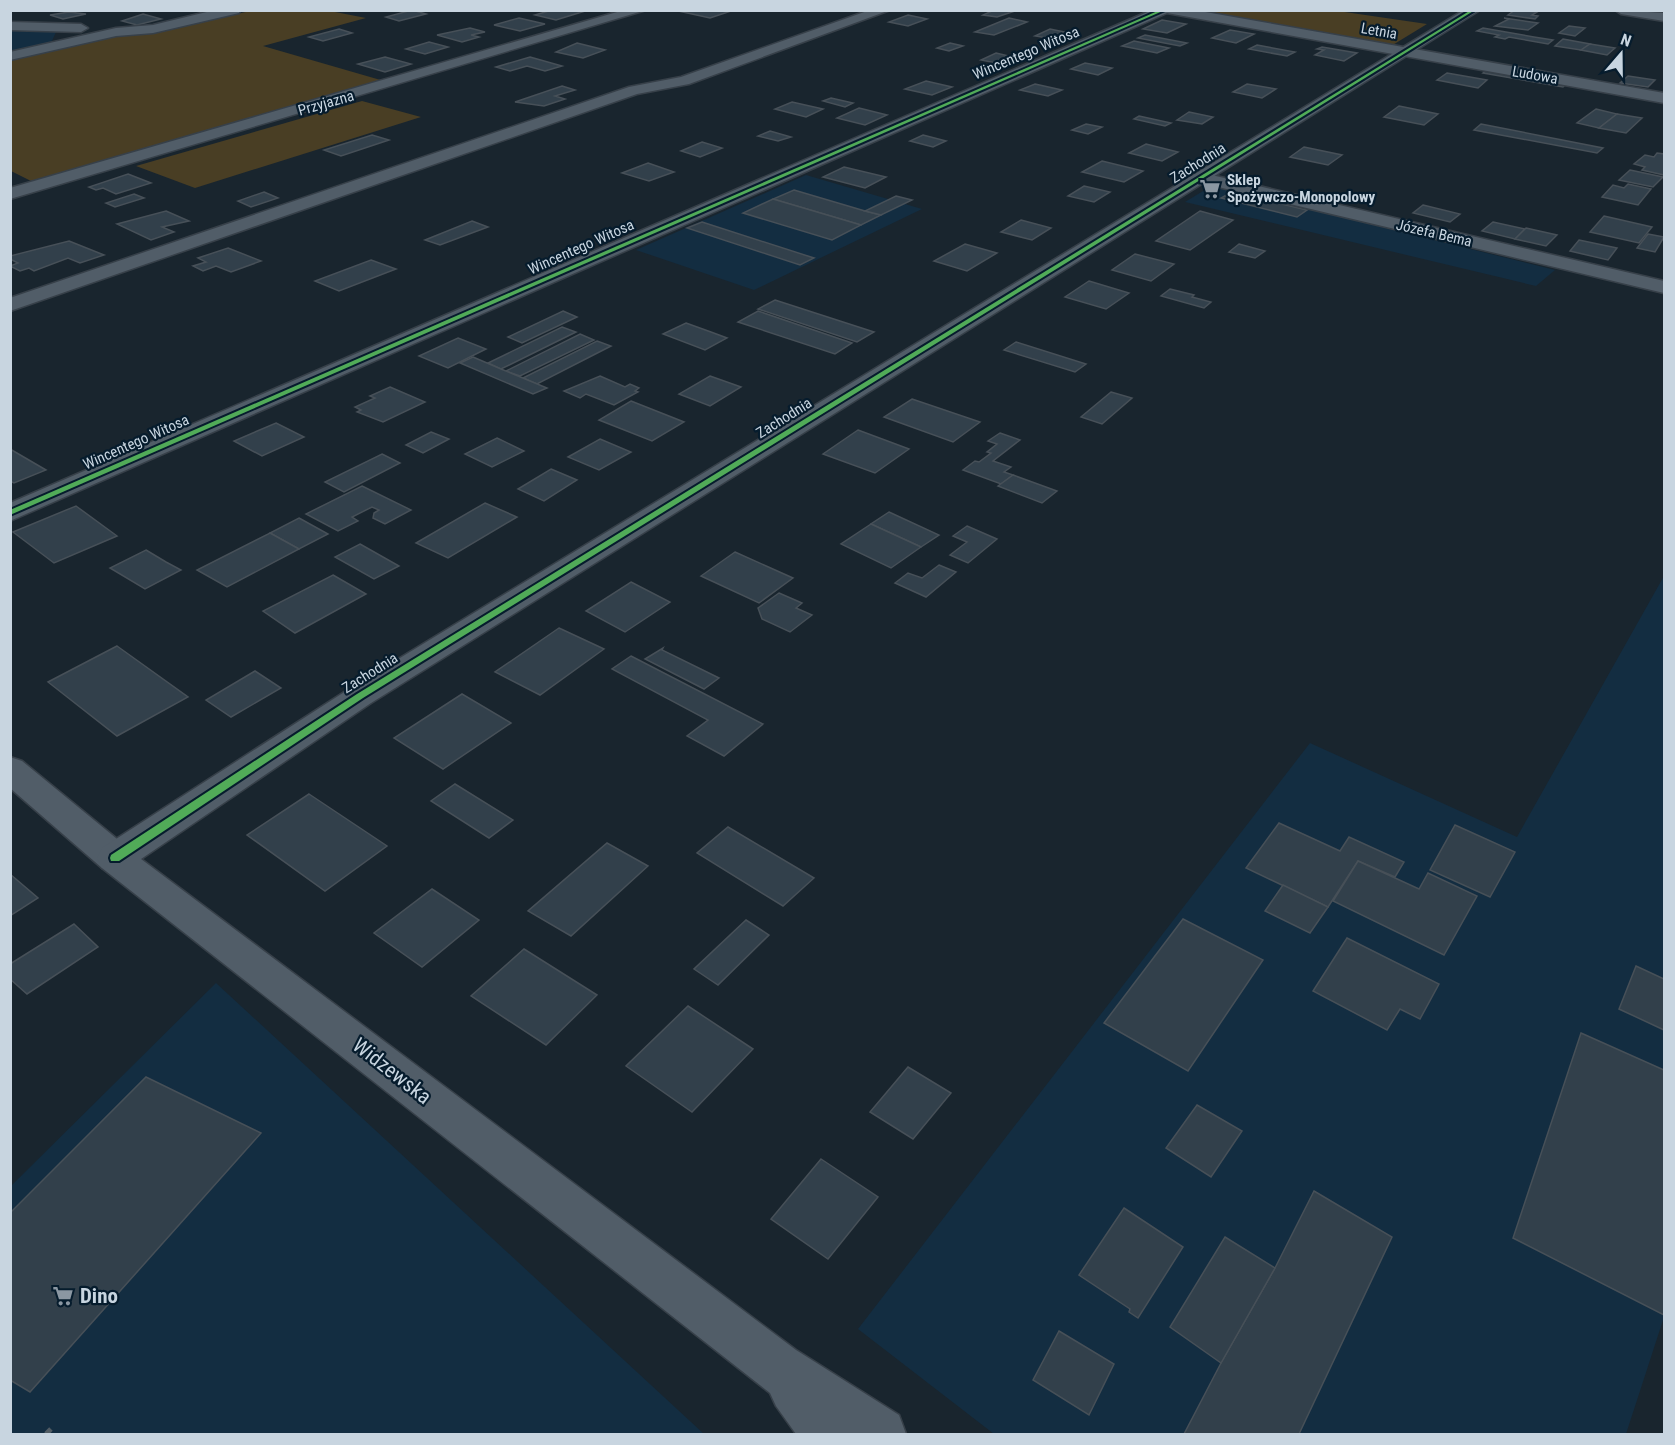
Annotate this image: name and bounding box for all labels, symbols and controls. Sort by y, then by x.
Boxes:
street label: Letnia [1359,19,1399,43]
street label: Wincentego Witosa [970,22,1082,84]
north arrow [1591,24,1651,84]
text: N [1618,30,1634,51]
street label: Ludowa [1511,62,1559,88]
street label: Przyjazna [296,86,356,120]
street label: Zachodnia [1167,139,1229,187]
place label: Sklep Spożywczo-Monopolowy [1227,171,1376,206]
supermarket icon: Sklep Spożywczo-Monopolowy [1198,177,1222,201]
street label: Wincentego Witosa [525,216,637,278]
street label: Józefa Bema [1394,216,1474,250]
street label: Zachodnia [753,394,815,442]
street label: Wincentego Witosa [80,411,192,473]
street label: Zachodnia [339,649,401,697]
street label: Widzewska [348,1033,436,1109]
supermarket icon: Dino [51,1284,75,1308]
place label: Dino [80,1284,118,1308]

